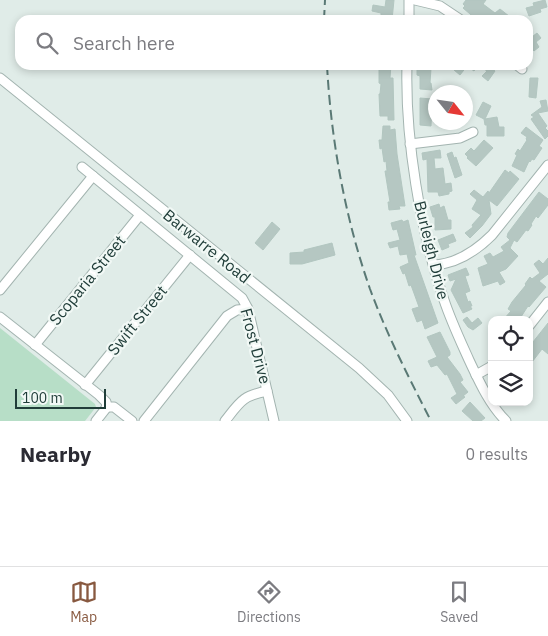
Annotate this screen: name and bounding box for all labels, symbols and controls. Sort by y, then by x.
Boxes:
search box [15,15,533,70]
icon: search [33,29,61,57]
text: Search here [73,31,175,55]
north arrow [428,85,473,130]
street label: Burleigh Drive [410,199,454,302]
street label: Barwarre Road [159,205,255,287]
street label: Scoparia Street [45,231,129,329]
street label: Swift Street [103,281,171,359]
street label: Frost Drive [236,306,276,386]
map controls [488,316,533,406]
button: locate [488,316,533,361]
button: layers [488,361,533,406]
scale bar [15,386,106,409]
text: 100 m [22,389,63,407]
text: Nearby [20,440,91,468]
text: 0 results [465,444,528,464]
tab: Map [70,578,98,626]
tab: Directions [237,578,301,626]
tab: Saved [440,578,478,626]

